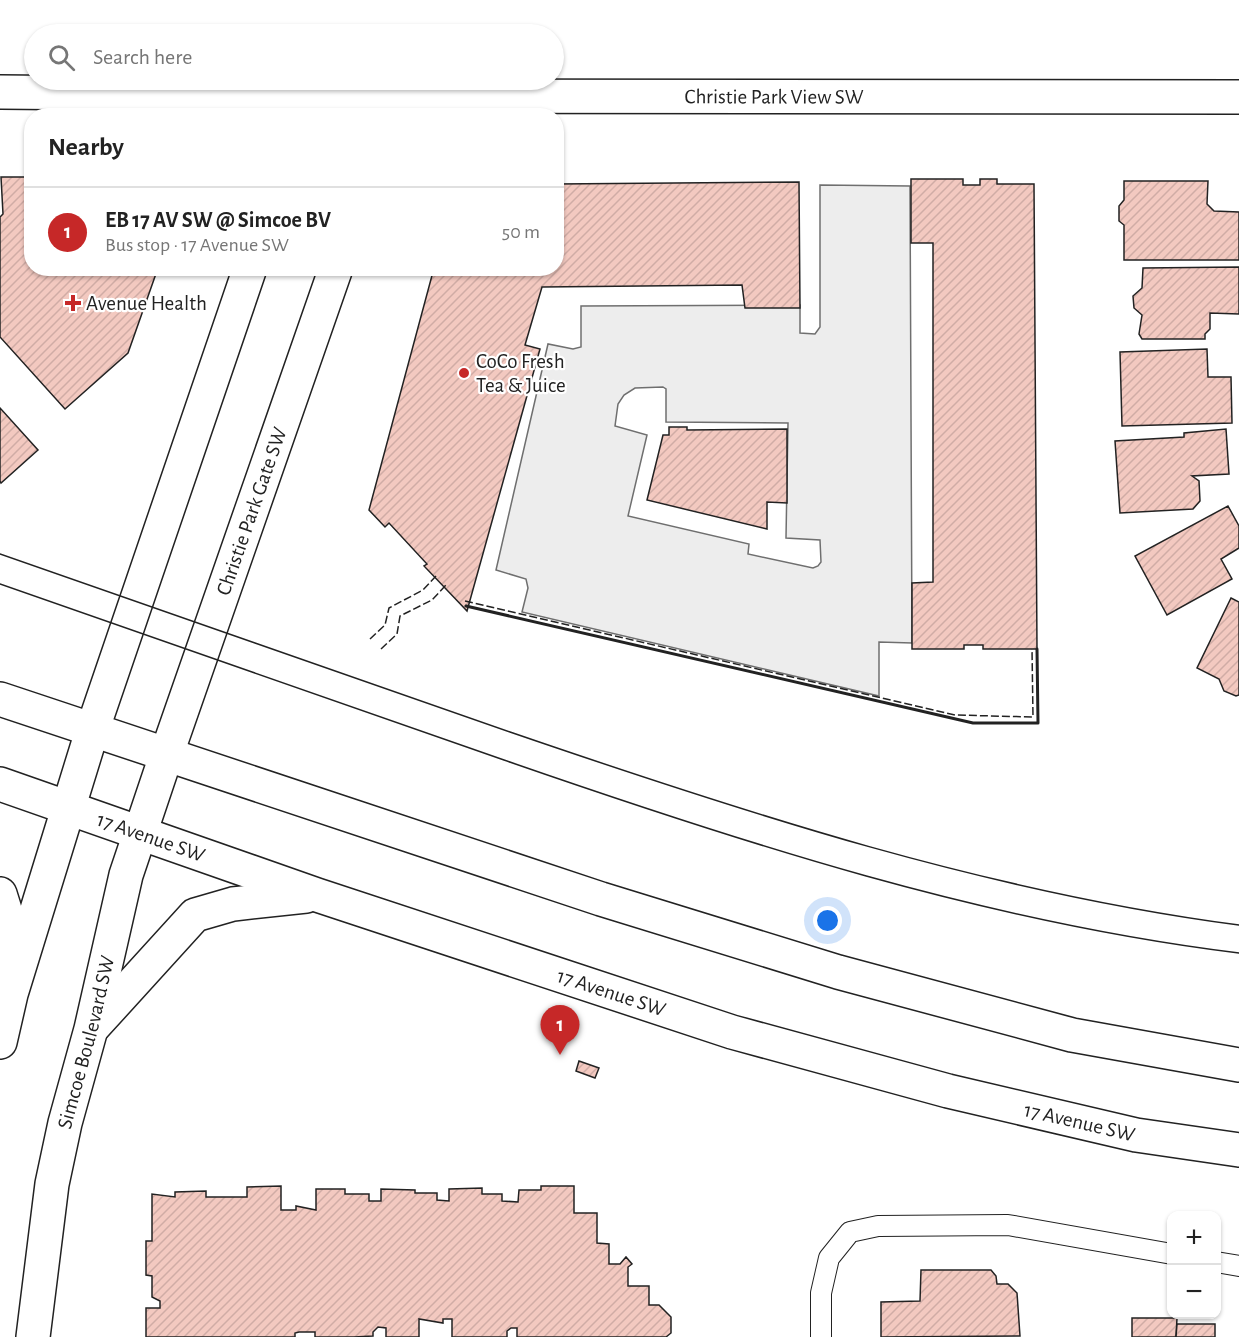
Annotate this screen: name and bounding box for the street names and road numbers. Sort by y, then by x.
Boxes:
street label: Christie Park View SW [684,86,864,108]
street label: Christie Park Gate SW [213,424,291,598]
street label: 17 Avenue SW [94,809,208,866]
street label: Simcoe Boulevard SW [54,953,118,1131]
street label: 17 Avenue SW [554,965,668,1020]
street label: 17 Avenue SW [1022,1099,1137,1145]

